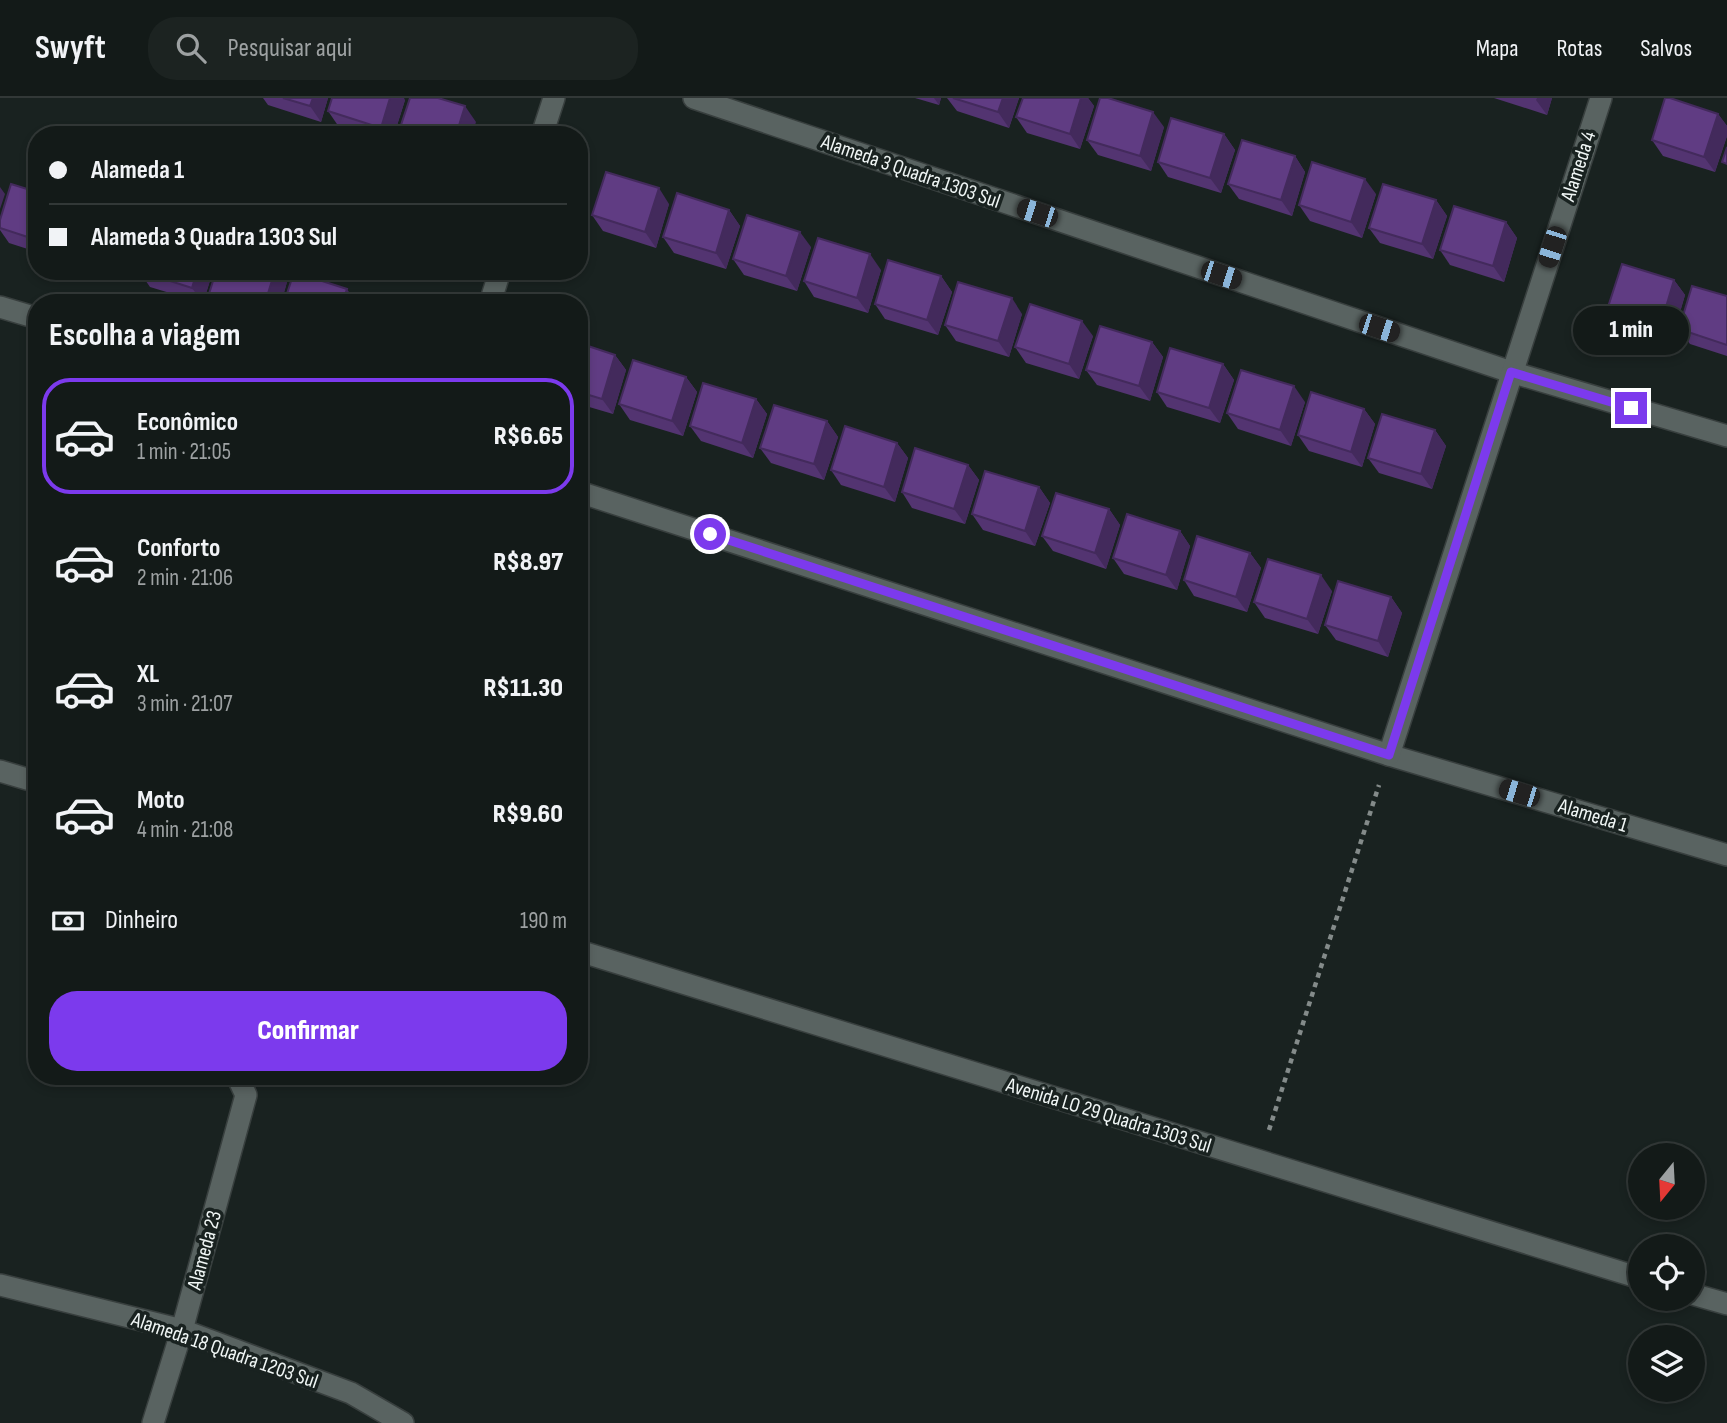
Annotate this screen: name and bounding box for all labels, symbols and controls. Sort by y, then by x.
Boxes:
search box [148,17,638,80]
text: Swyft [35,28,106,68]
icon: search [172,29,210,67]
text: Pesquisar aqui [228,33,352,64]
text: Mapa [1476,34,1519,63]
text: Rotas [1557,34,1602,63]
text: Salvos [1640,34,1692,63]
street label: Alameda 4 [1555,128,1602,205]
street label: Alameda 3 Quadra 1303 Sul [817,129,1004,214]
text: Alameda 1 [91,155,184,186]
car [1014,197,1061,229]
text: Alameda 3 Quadra 1303 Sul [91,222,337,253]
car [1536,224,1569,270]
car [1198,259,1245,291]
callout: 1 min [1573,306,1689,356]
car [1356,312,1403,344]
text: Escolha a viagem [49,316,241,355]
text: 1 min [1609,316,1653,344]
route end [1615,392,1647,424]
icon: car [53,405,116,468]
text: Econômico [137,407,238,438]
text: R$6.65 [494,421,563,452]
text: 1 min · 21:05 [137,438,231,466]
route start [694,518,726,550]
icon: car [53,531,116,594]
text: Conforto [137,533,220,564]
text: R$8.97 [493,547,563,578]
text: 2 min · 21:06 [137,564,233,592]
icon: car [53,657,116,720]
text: XL [137,659,159,690]
text: R$11.30 [483,673,563,704]
text: 3 min · 21:07 [137,690,232,718]
car [1496,777,1543,809]
icon: car [53,783,116,846]
text: Moto [137,785,185,816]
street label: Alameda 1 [1554,793,1631,838]
text: R$9.60 [493,799,563,830]
text: 4 min · 21:08 [137,816,233,844]
icon: cash [49,902,87,940]
text: Dinheiro [105,905,178,936]
text: 190 m [520,907,567,935]
button: Confirmar [49,991,567,1071]
street label: Avenida LO 29 Quadra 1303 Sul [1002,1072,1214,1159]
north arrow [1628,1143,1704,1220]
map controls [1628,1143,1705,1402]
street label: Alameda 23 [182,1208,227,1293]
button: locate [1628,1234,1705,1311]
street label: Alameda 18 Quadra 1203 Sul [127,1306,321,1394]
button: layers [1628,1325,1705,1402]

